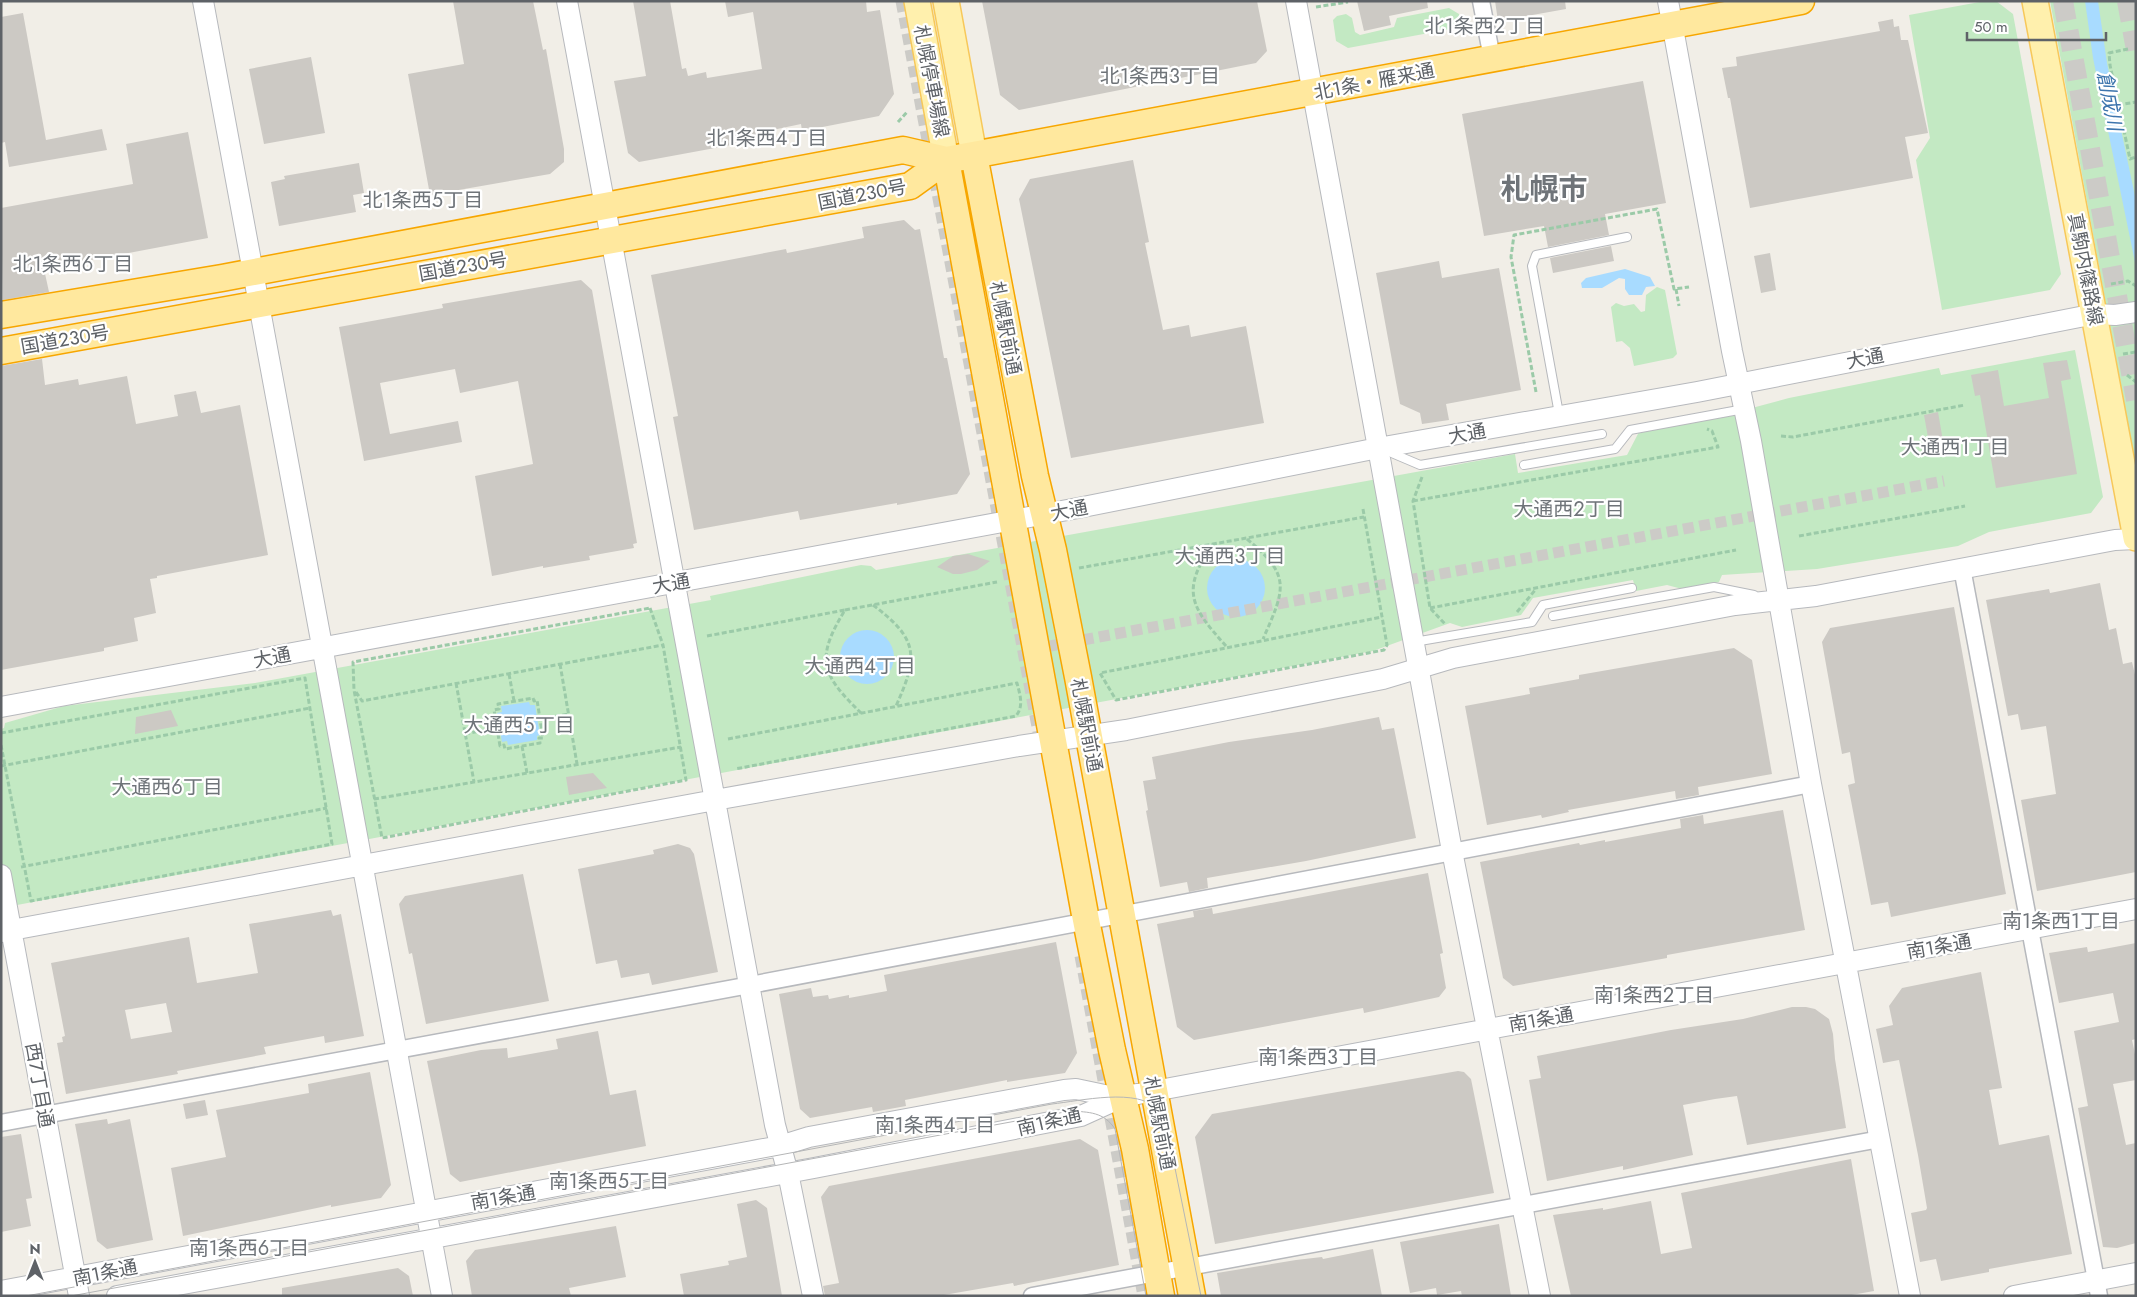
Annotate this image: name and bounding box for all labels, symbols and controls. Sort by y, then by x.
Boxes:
scale bar [1967,10,2106,42]
district label: 北1条西2丁目 [1425,12,1545,41]
text: 50 m [1974,16,2008,38]
street label: 札幌停車場線 [907,23,956,140]
street label: 北1条・雁来通 [1311,57,1437,106]
district label: 北1条西3丁目 [1100,62,1220,91]
water label: 創成川 [2090,69,2130,135]
district label: 北1条西4丁目 [707,124,827,153]
district label: 札幌市 [1500,168,1588,210]
street label: 国道230号 [816,173,909,216]
district label: 北1条西5丁目 [363,186,483,215]
street label: 真駒内篠路線 [2061,211,2110,328]
street label: 国道230号 [417,245,510,288]
district label: 北1条西6丁目 [13,250,133,279]
street label: 札幌駅前通 [983,279,1028,377]
street label: 国道230号 [19,318,112,361]
street label: 大通 [1844,342,1886,375]
street label: 大通 [1446,417,1488,450]
district label: 大通西1丁目 [1901,433,2010,462]
street label: 大通 [1048,494,1090,527]
district label: 大通西2丁目 [1513,495,1625,524]
district label: 大通西3丁目 [1175,542,1285,571]
street label: 大通 [650,567,692,600]
street label: 大通 [251,641,293,674]
district label: 大通西4丁目 [804,652,916,681]
street label: 札幌駅前通 [1064,676,1109,774]
district label: 大通西5丁目 [463,711,575,740]
district label: 大通西6丁目 [111,773,223,802]
district label: 南1条西1丁目 [2002,907,2120,936]
street label: 南1条通 [1904,928,1974,965]
district label: 南1条西2丁目 [1594,981,1714,1010]
street label: 南1条通 [1506,1001,1576,1038]
street label: 西7丁目通 [19,1040,60,1130]
district label: 南1条西3丁目 [1258,1043,1378,1072]
street label: 札幌駅前通 [1137,1074,1182,1172]
street label: 南1条通 [1014,1101,1084,1142]
district label: 南1条西4丁目 [875,1111,995,1140]
district label: 南1条西5丁目 [549,1167,669,1196]
street label: 南1条通 [468,1179,538,1216]
district label: 南1条西6丁目 [189,1234,309,1263]
north arrow [10,1237,60,1287]
text: N [29,1239,41,1259]
street label: 南1条通 [70,1253,140,1292]

